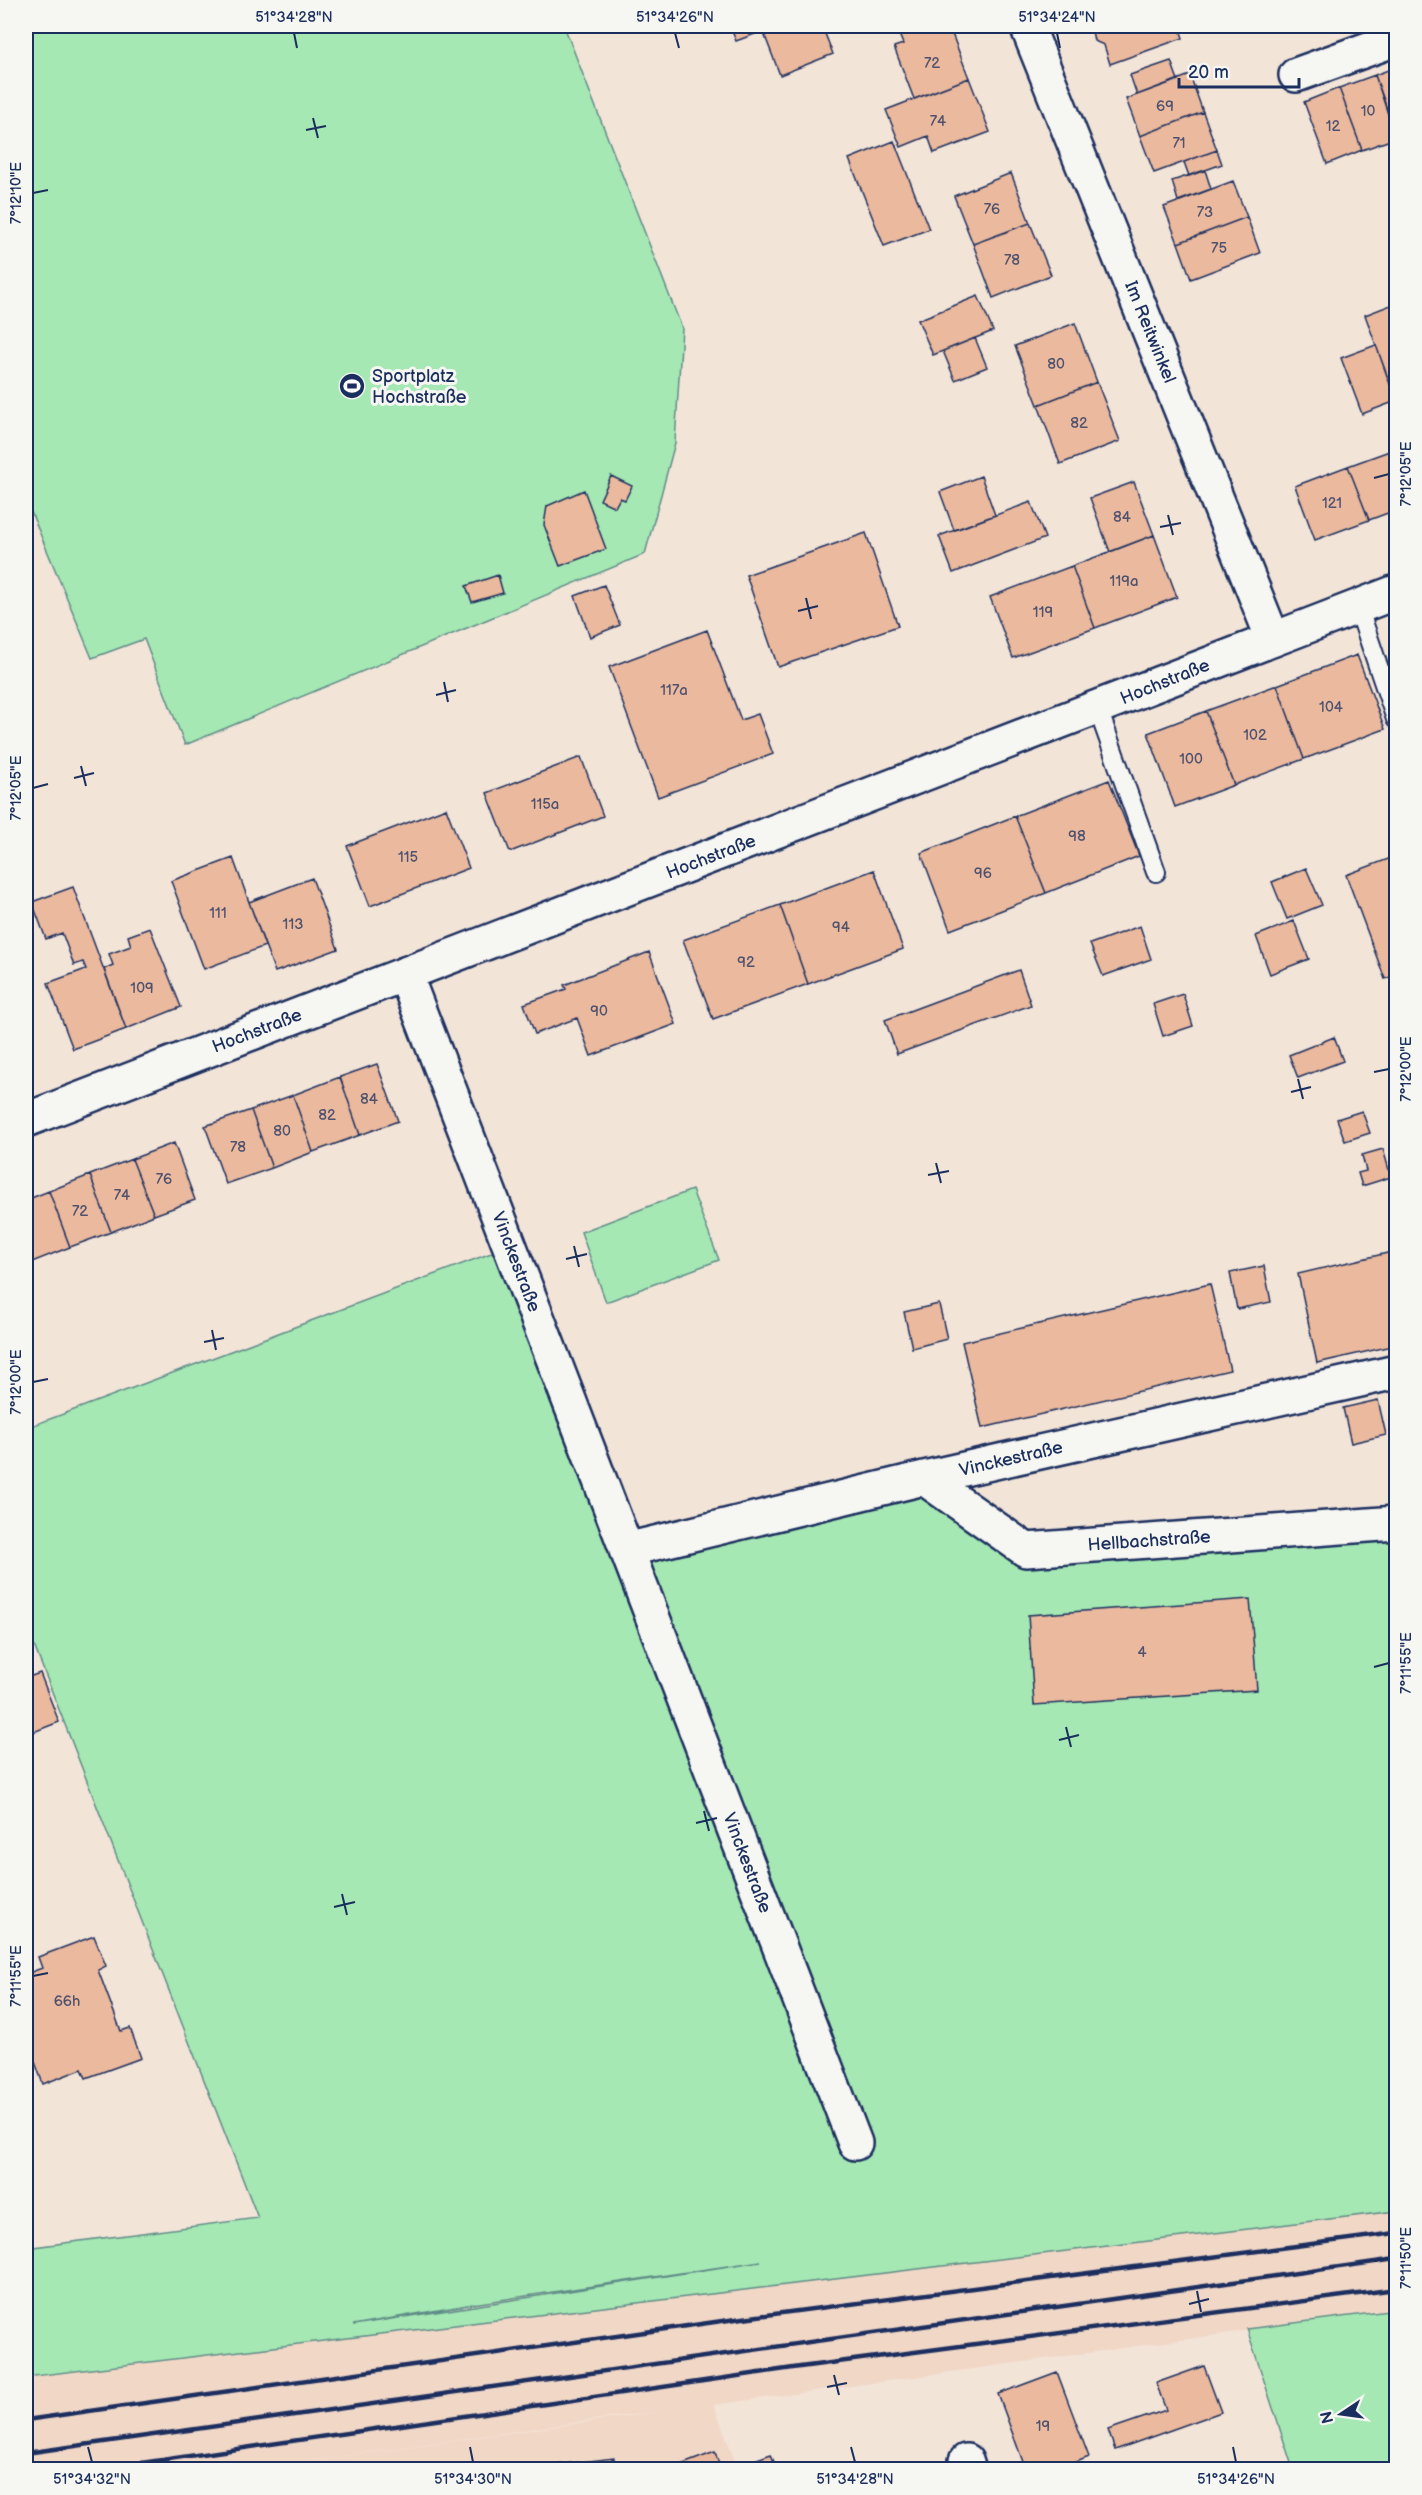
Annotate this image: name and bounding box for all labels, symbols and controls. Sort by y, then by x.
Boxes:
text: 51°34'28"N [255,8,333,27]
text: 51°34'26"N [636,8,714,27]
text: 51°34'24"N [1018,8,1096,27]
scale bar [1179,51,1299,89]
house number: 72 [924,54,940,73]
text: 20 m [1188,62,1229,83]
house number: 69 [1156,97,1174,116]
house number: 10 [1361,102,1375,121]
house number: 74 [930,112,946,131]
house number: 12 [1326,117,1340,136]
house number: 71 [1172,134,1186,153]
text: 7°12'10"E [7,162,26,224]
house number: 76 [984,200,1000,219]
house number: 73 [1197,203,1213,222]
house number: 75 [1211,239,1227,258]
house number: 78 [1004,251,1020,270]
street label: Im Reitwinkel [1120,278,1180,386]
house number: 80 [1047,355,1065,374]
place label: Sportplatz Hochstraße [372,366,467,408]
sports icon: Sportplatz Hochstraße [337,371,367,401]
house number: 82 [1070,414,1088,433]
text: 7°12'05"E [1397,441,1416,507]
house number: 121 [1322,494,1342,513]
house number: 84 [1113,508,1131,527]
house number: 119a [1110,572,1138,591]
house number: 119 [1033,603,1053,622]
street label: Hochstraße [1117,654,1213,709]
house number: 117a [660,681,688,700]
house number: 104 [1319,698,1343,717]
house number: 102 [1243,726,1267,745]
house number: 100 [1179,750,1203,769]
text: 7°12'05"E [7,755,26,821]
house number: 115a [531,795,559,814]
house number: 98 [1068,827,1086,846]
street label: Hochstraße [663,830,759,884]
house number: 115 [398,848,418,867]
house number: 96 [974,864,992,883]
house number: 111 [209,904,227,923]
house number: 113 [283,915,303,934]
house number: 94 [832,918,850,937]
house number: 92 [737,953,755,972]
house number: 109 [130,979,154,998]
house number: 90 [590,1002,608,1021]
street label: Hochstraße [209,1004,305,1058]
text: 7°12'00"E [1397,1036,1416,1102]
house number: 84 [360,1090,378,1109]
house number: 82 [318,1106,336,1125]
house number: 80 [273,1122,291,1141]
house number: 78 [230,1138,246,1157]
house number: 76 [156,1170,172,1189]
house number: 74 [114,1186,130,1205]
house number: 72 [72,1202,88,1221]
street label: Vinckestraße [487,1209,545,1315]
text: 7°12'00"E [7,1349,26,1415]
street label: Vinckestraße [957,1437,1065,1481]
street label: Hellbachstraße [1087,1526,1211,1556]
text: 7°11'55"E [1397,1632,1416,1694]
house number: 4 [1137,1643,1147,1662]
street label: Vinckestraße [718,1810,776,1916]
text: 7°11'55"E [7,1945,26,2007]
house number: 66h [54,1992,80,2011]
text: 7°11'50"E [1397,2227,1416,2289]
north arrow [1311,2384,1371,2444]
text: N [1317,2409,1338,2425]
house number: 19 [1036,2417,1050,2436]
text: 51°34'32"N [53,2470,131,2489]
text: 51°34'30"N [434,2470,512,2489]
text: 51°34'28"N [816,2470,894,2489]
text: 51°34'26"N [1197,2470,1275,2489]

